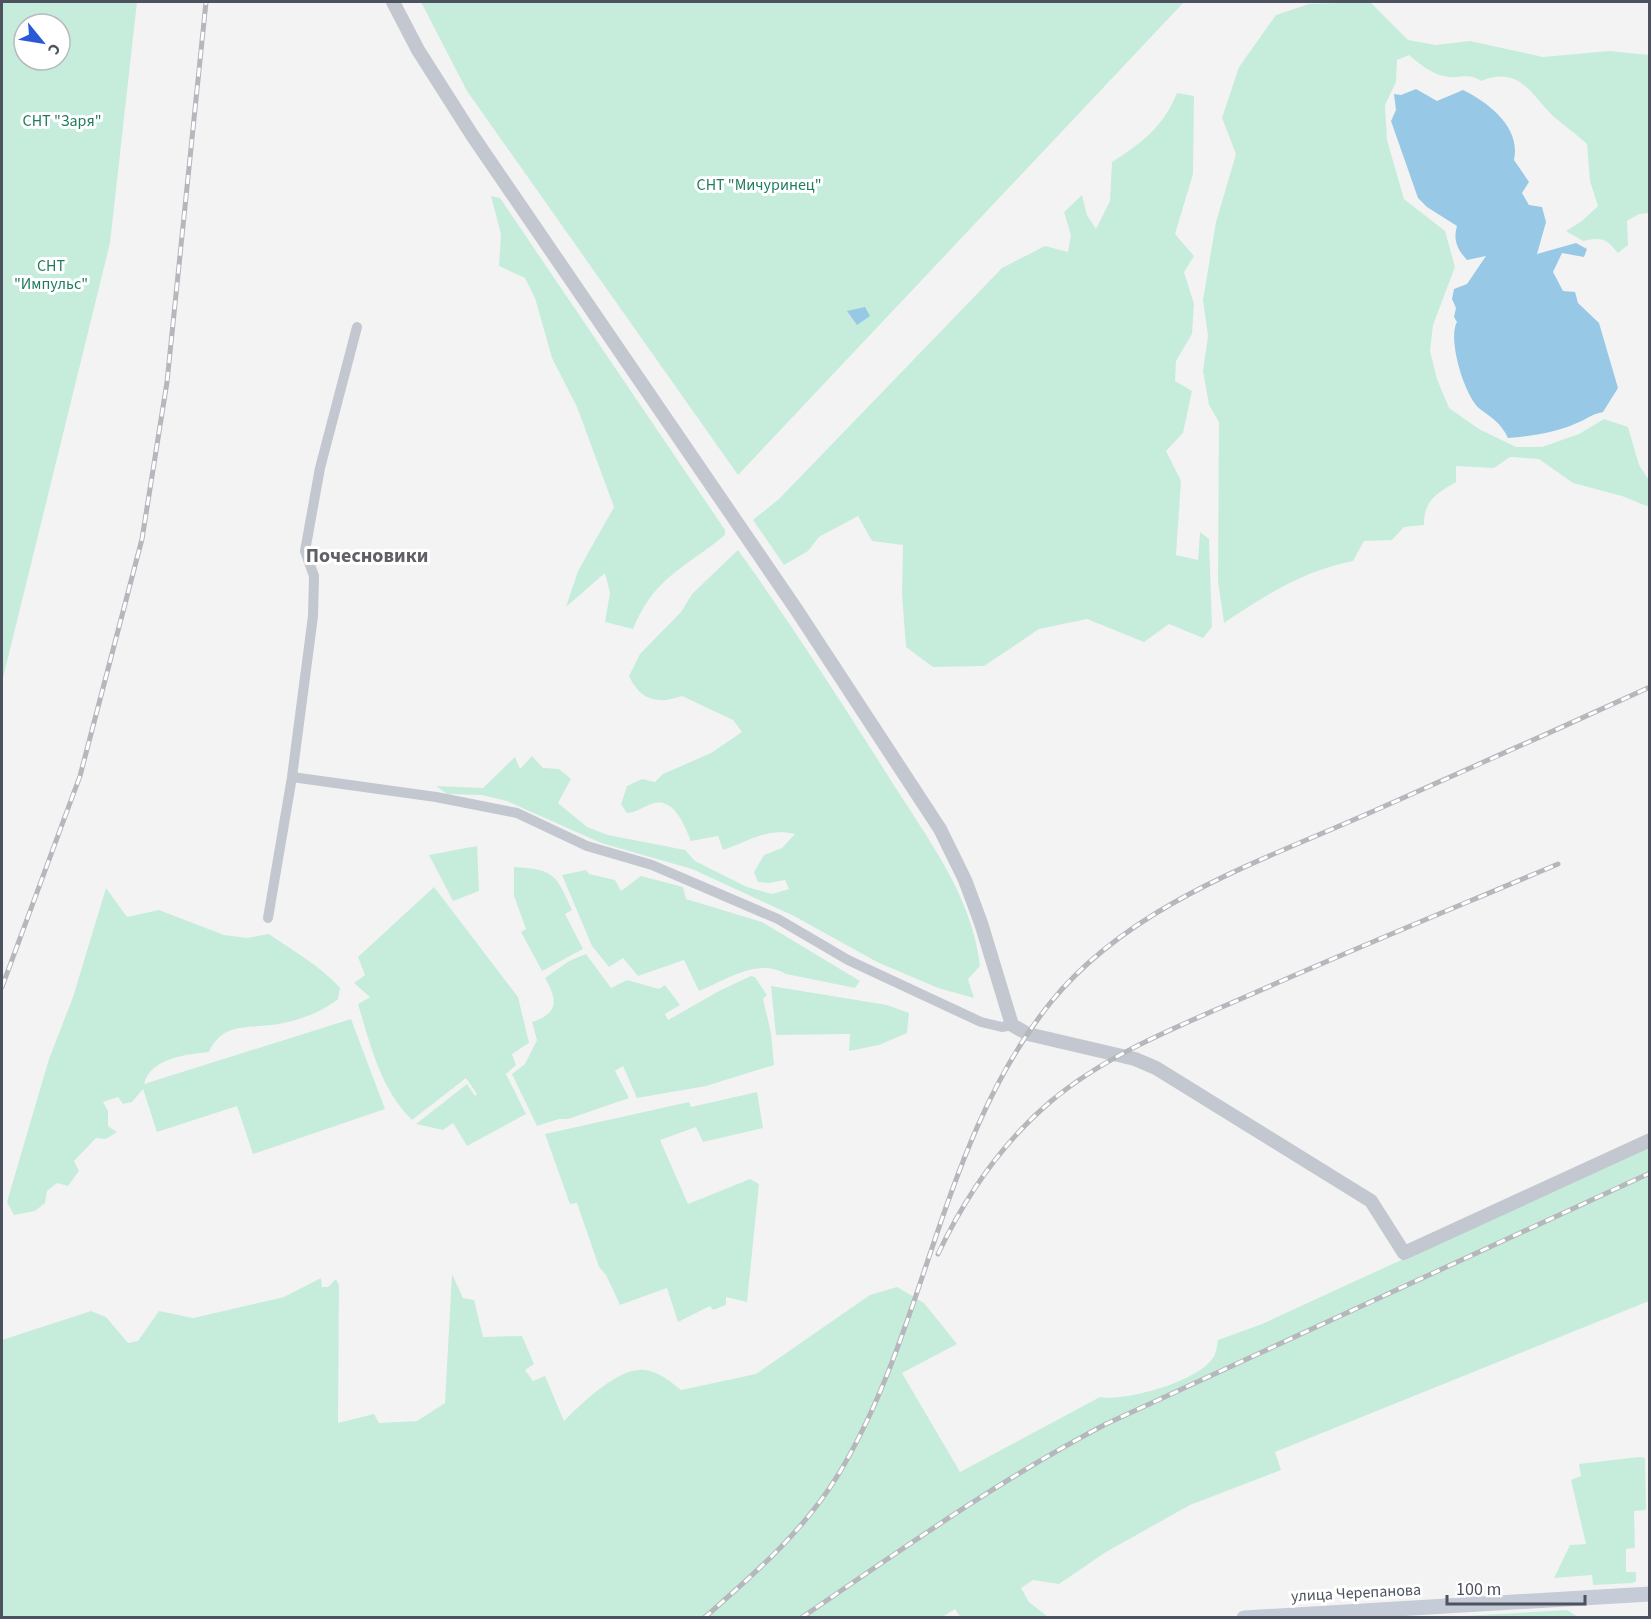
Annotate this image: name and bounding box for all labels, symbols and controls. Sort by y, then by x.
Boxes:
north arrow [12,12,72,72]
text: С [42,39,66,59]
park label: СНТ "Заря" [23,110,101,132]
park label: СНТ "Мичуринец" [697,174,821,196]
park label: СНТ "Импульс" [14,255,88,295]
district label: Почесновики [306,542,428,570]
scale bar [1447,1568,1585,1606]
text: 100 m [1456,1577,1501,1602]
street label: улица Черепанова [1290,1579,1422,1607]

